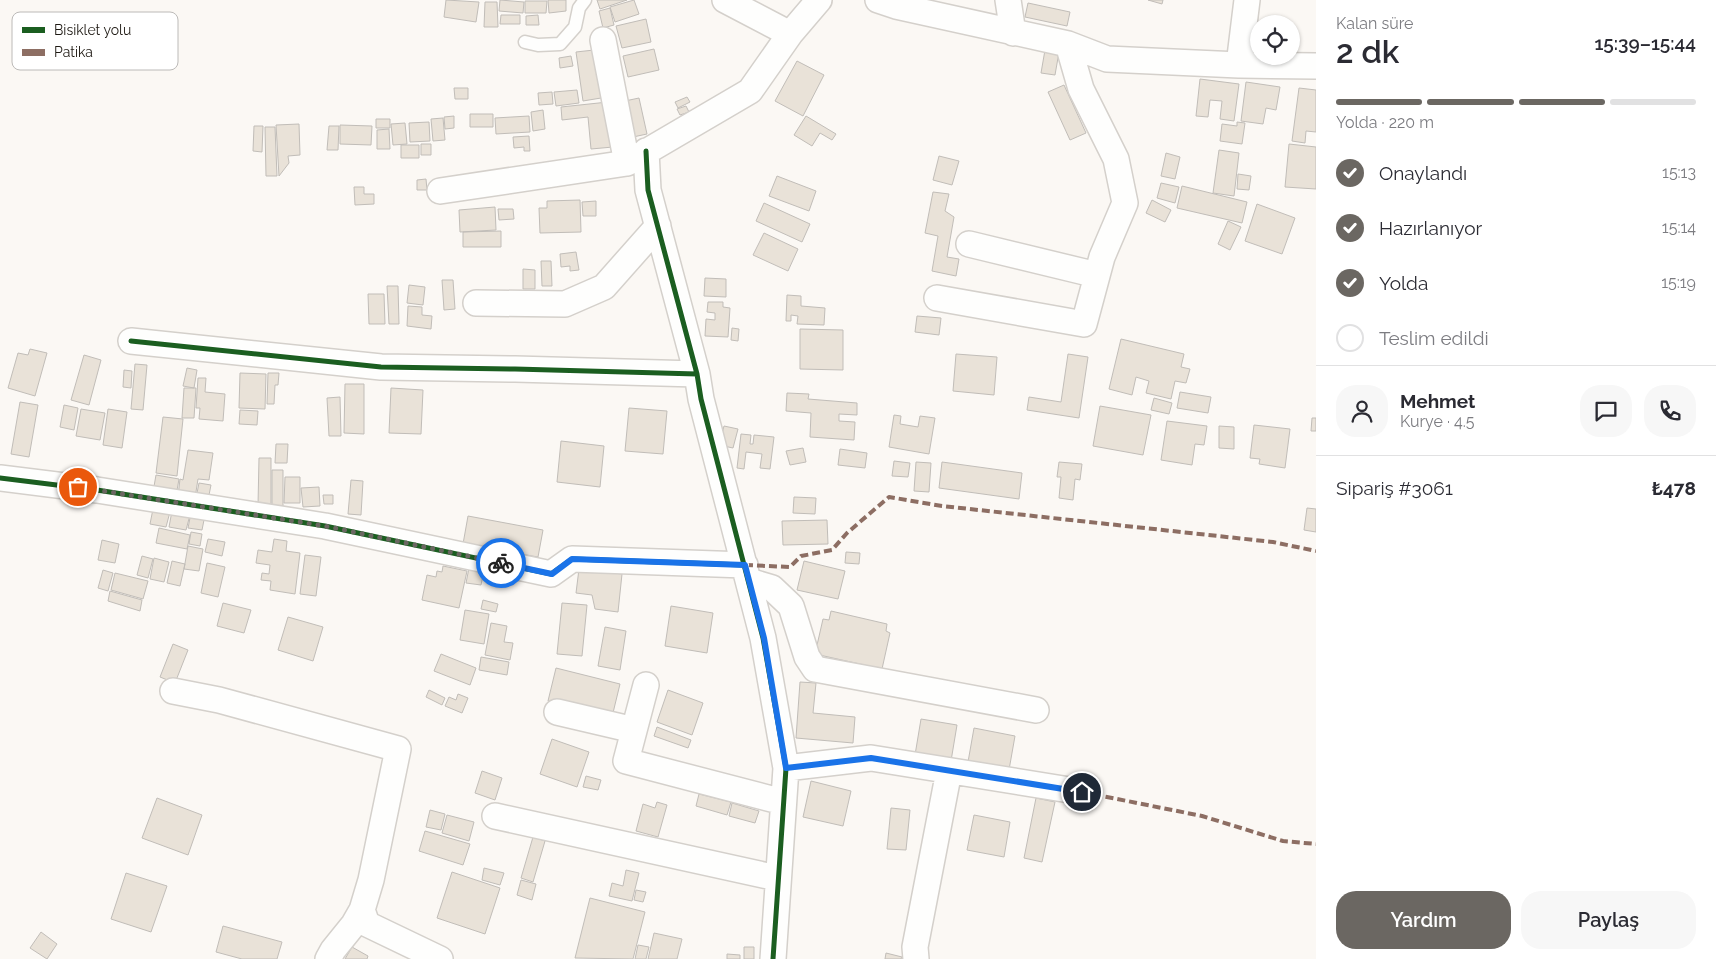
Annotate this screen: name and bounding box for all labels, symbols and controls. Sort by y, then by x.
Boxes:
legend [12,12,178,70]
text: Kalan süre [1336,14,1413,33]
map controls [1250,15,1300,65]
button: locate [1250,15,1300,65]
text: Bisiklet yolu [54,22,131,38]
text: 15:39–15:44 [1594,32,1696,54]
text: 2 dk [1336,33,1399,70]
text: Patika [54,44,93,60]
text: Yolda · 220 m [1336,113,1434,132]
icon: check [1336,159,1364,187]
text: Onaylandı [1379,162,1467,184]
text: 15:13 [1662,163,1696,182]
icon: check [1336,214,1364,242]
text: Hazırlanıyor [1379,217,1482,239]
text: 15:14 [1662,218,1696,237]
icon: check [1336,269,1364,297]
text: Yolda [1379,272,1428,294]
text: 15:19 [1661,273,1696,292]
text: Teslim edildi [1379,327,1489,349]
button: person [1336,385,1388,437]
button: chat [1580,385,1632,437]
button: phone [1644,385,1696,437]
text: Mehmet [1400,390,1475,412]
text: Kurye · 4.5 [1400,412,1475,431]
pin [57,466,99,508]
icon: bag [64,473,92,501]
text: Sipariş #3061 [1336,477,1453,499]
text: ₺478 [1652,477,1696,499]
courier [476,538,526,588]
icon: bike [487,549,515,577]
pin [1061,771,1103,813]
icon: home [1068,778,1096,806]
button: Yardım [1336,891,1511,949]
button: Paylaş [1521,891,1696,949]

